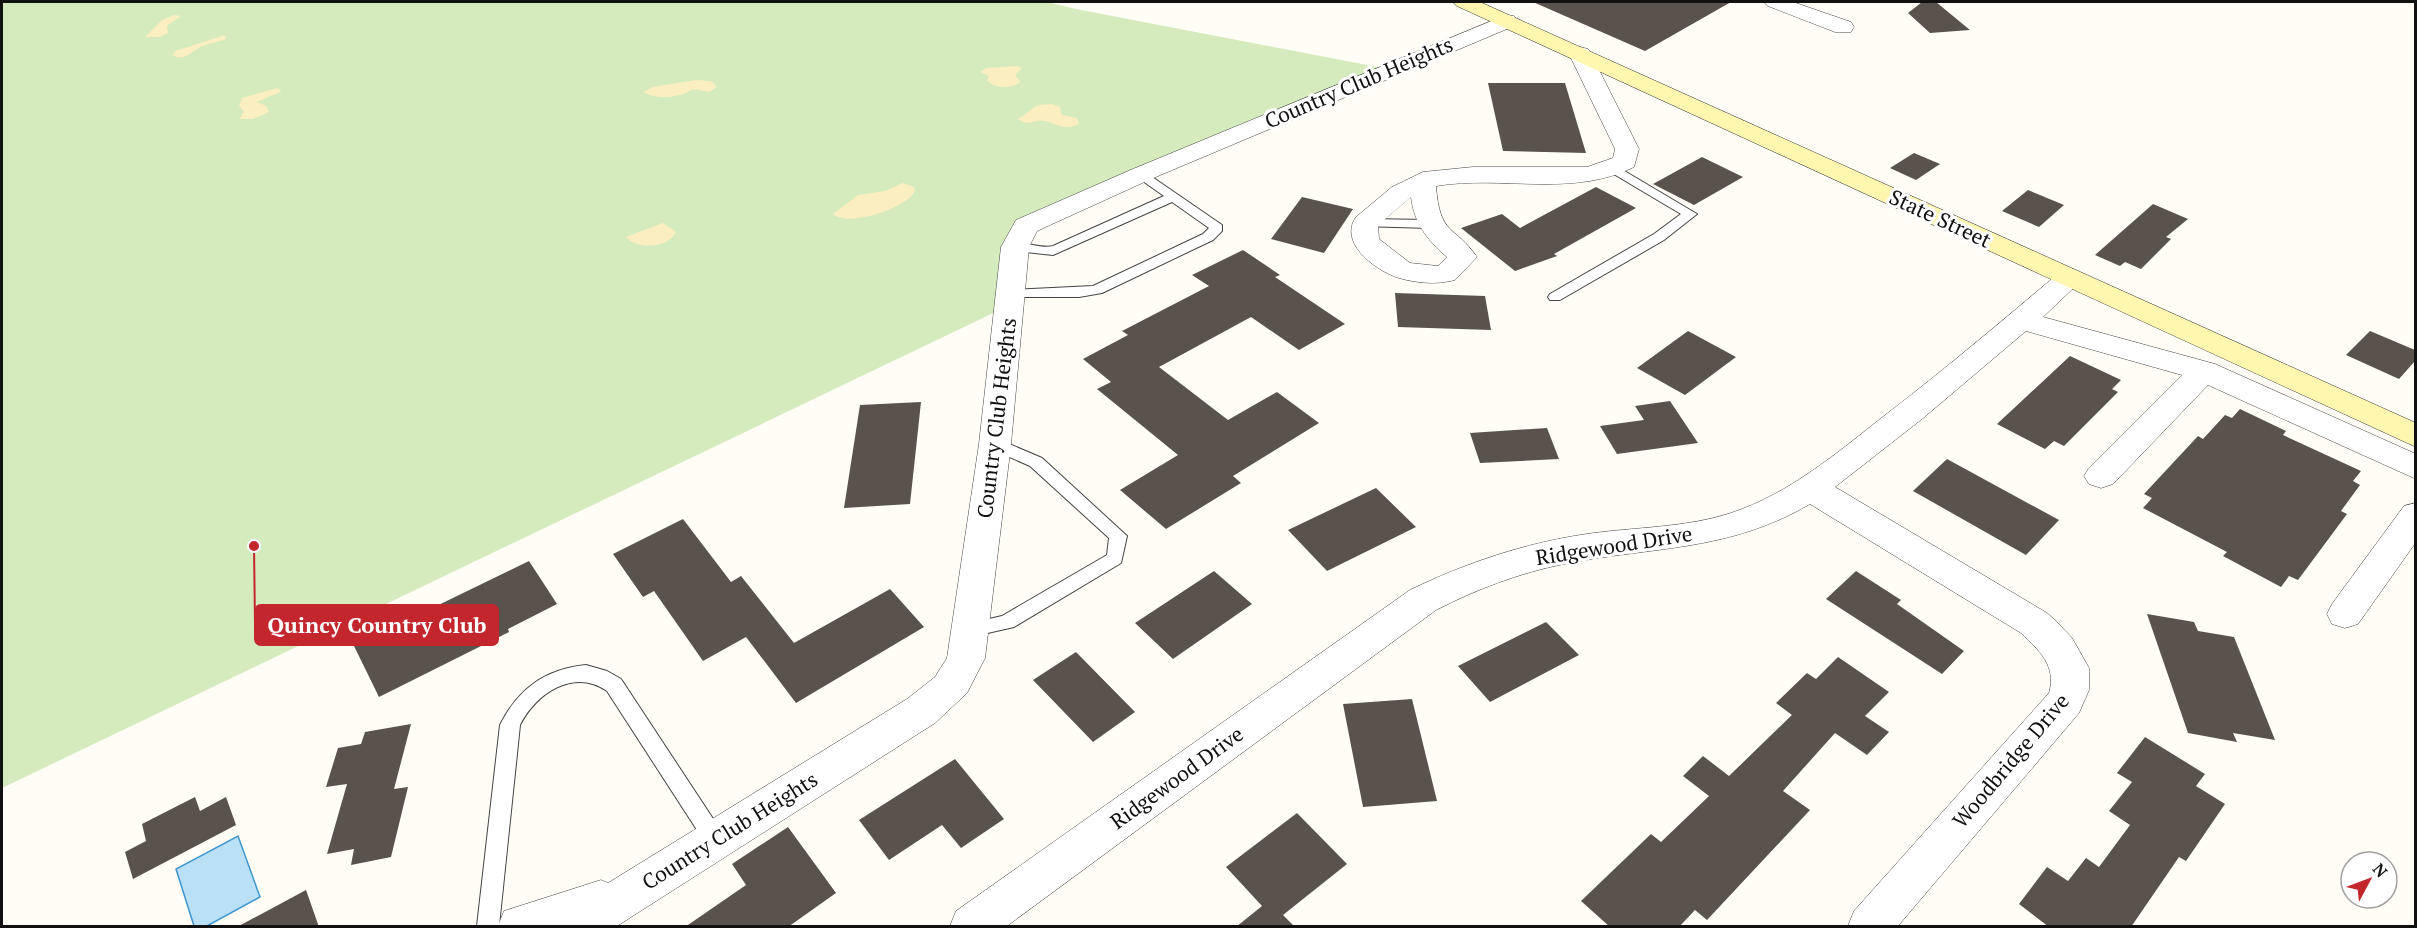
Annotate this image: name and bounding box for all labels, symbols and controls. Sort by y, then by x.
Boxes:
street label: Country Club Heights [1260,30,1457,134]
street label: State Street [1885,182,1996,254]
street label: Country Club Heights [970,316,1022,520]
street label: Ridgewood Drive [1534,519,1694,571]
callout: Quincy Country Club [255,605,498,645]
text: Quincy Country Club [267,610,487,639]
street label: Woodbridge Drive [1946,687,2075,833]
street label: Ridgewood Drive [1104,719,1249,835]
street label: Country Club Heights [636,765,823,896]
north arrow [2339,850,2399,910]
text: N [2368,858,2393,882]

